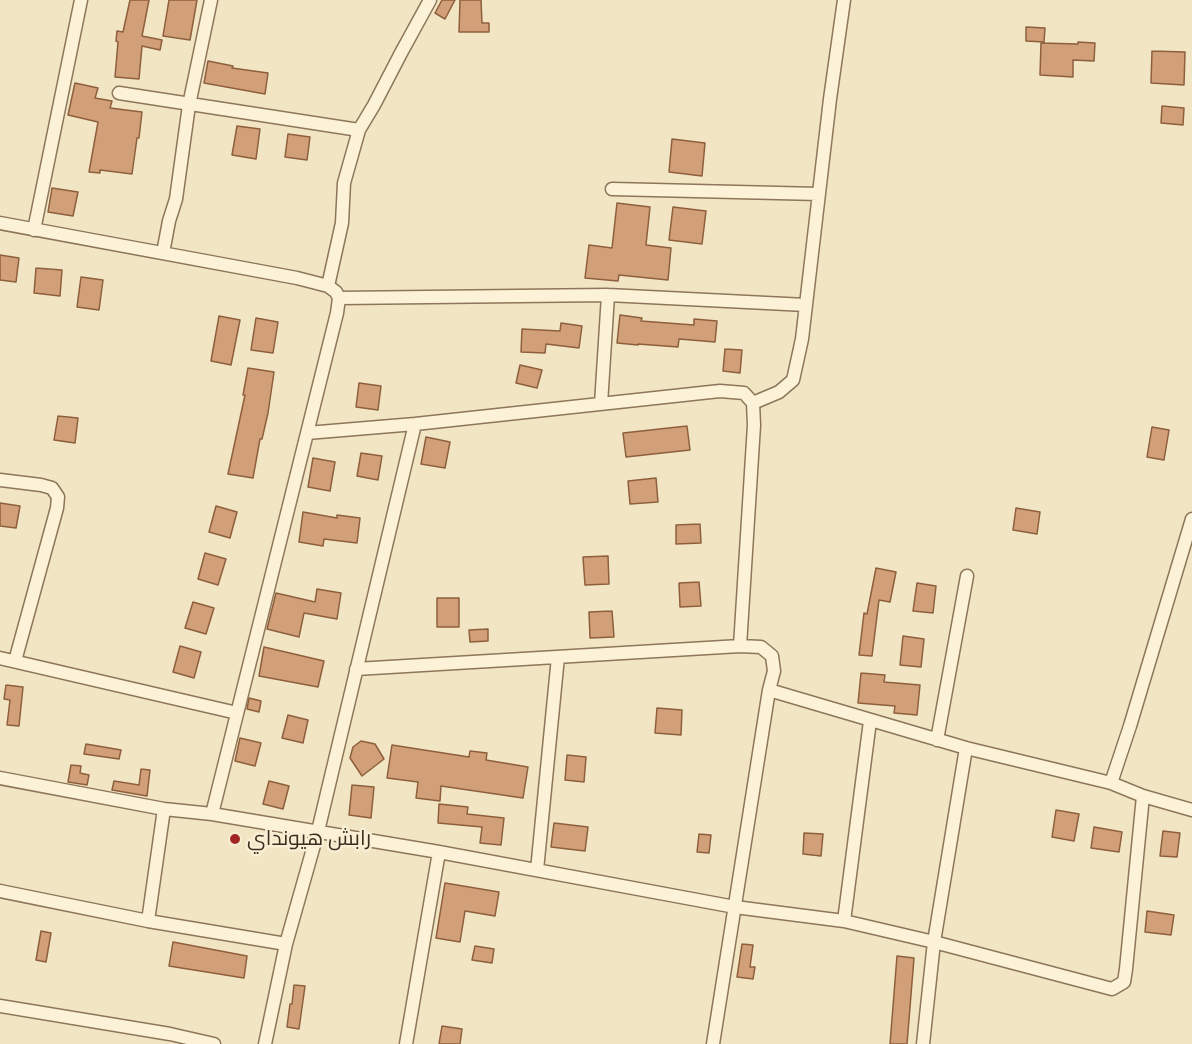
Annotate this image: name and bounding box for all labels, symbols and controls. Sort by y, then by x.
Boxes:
place label: رابش هيونداي [247,826,371,852]
marker: رابش هيونداي [228,832,242,846]

